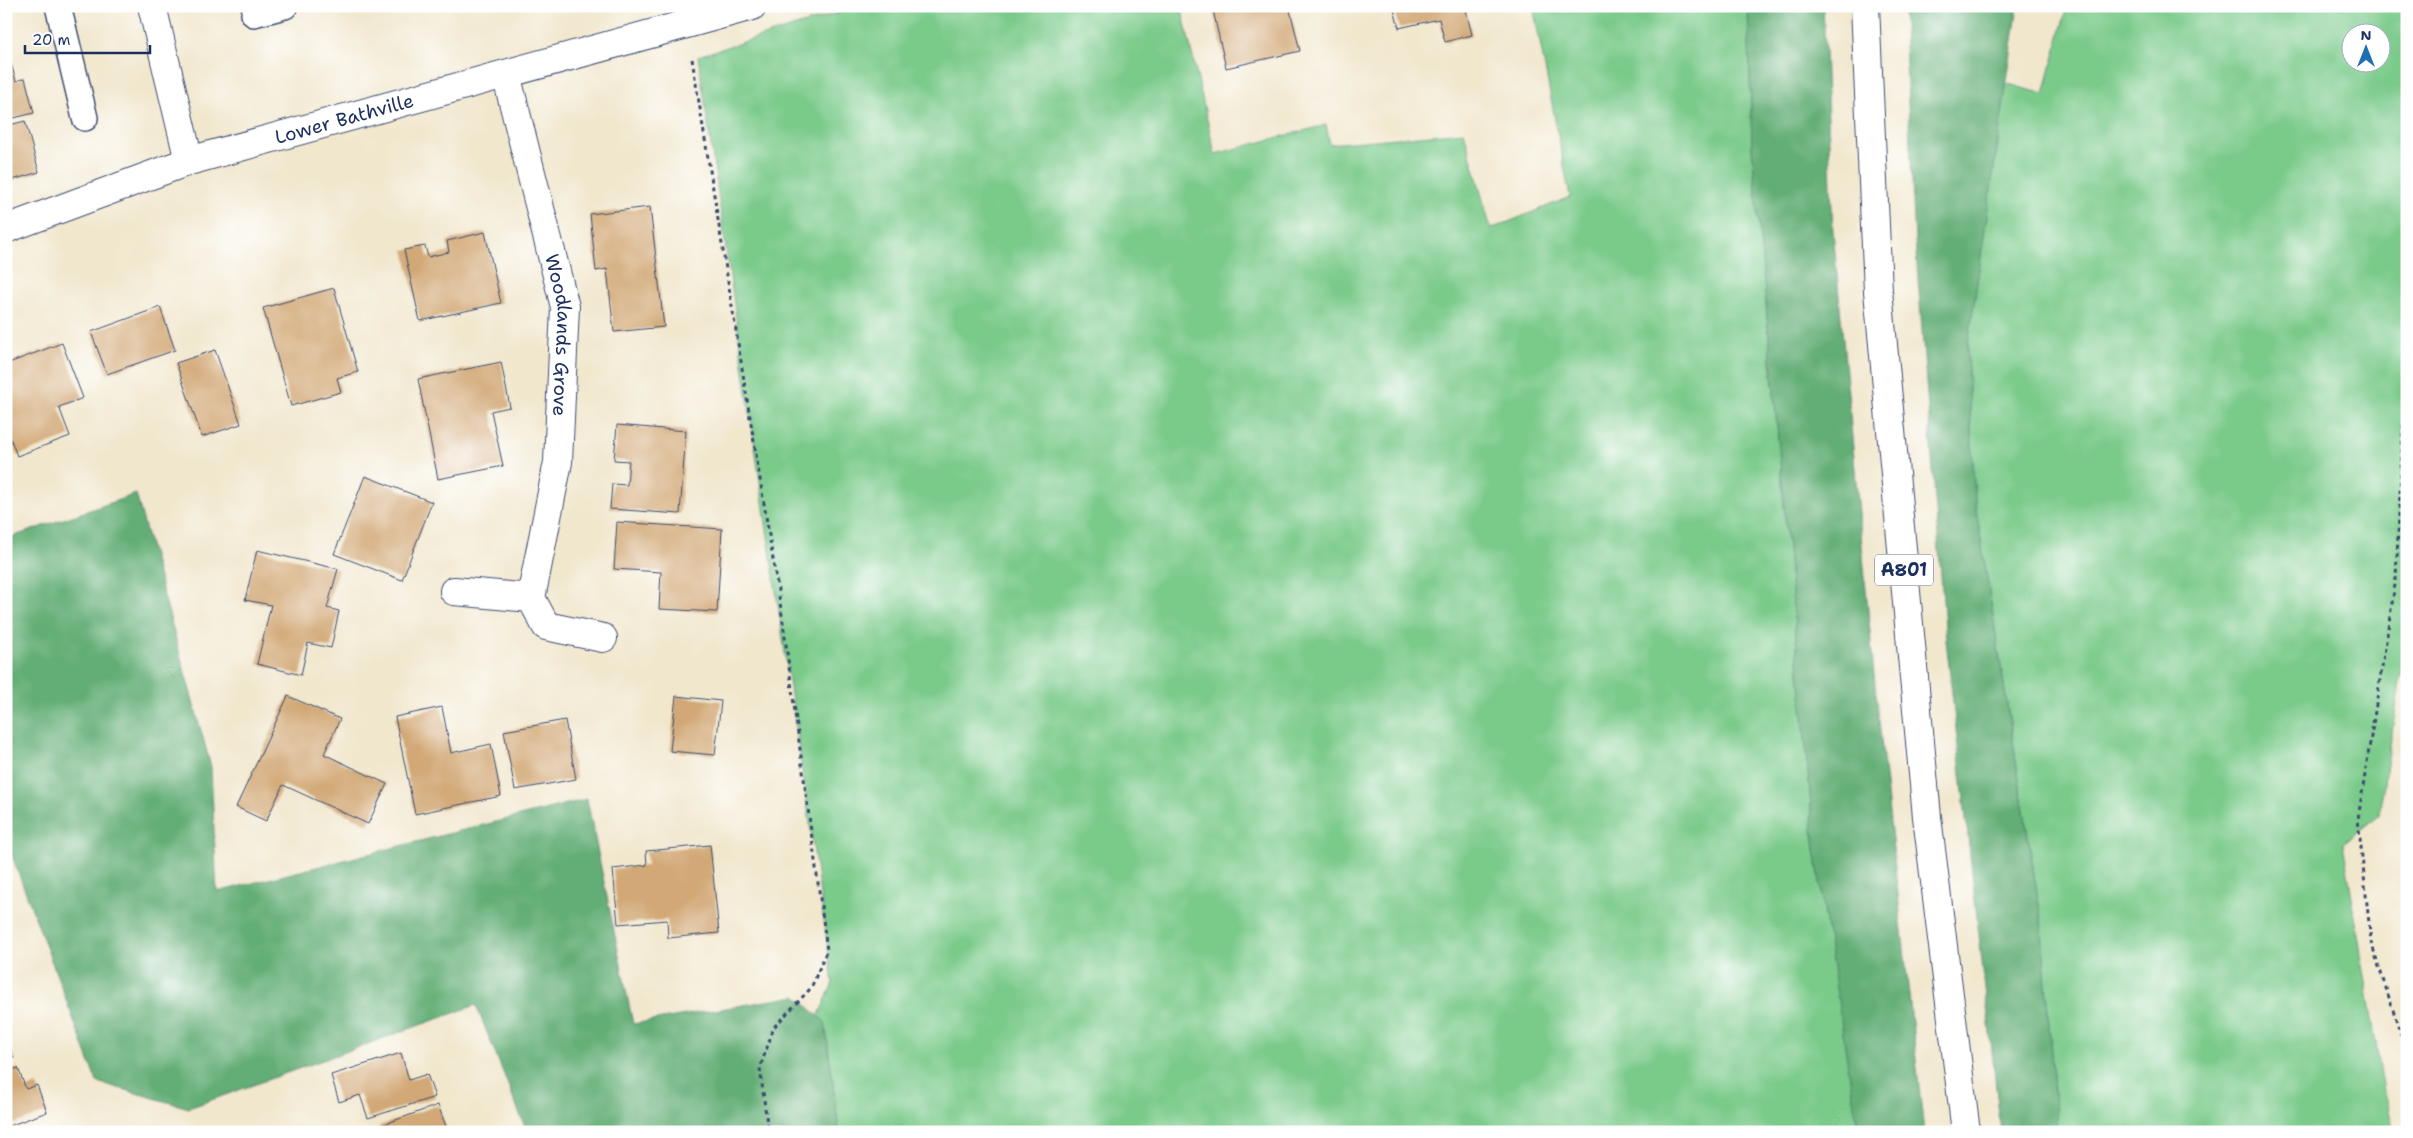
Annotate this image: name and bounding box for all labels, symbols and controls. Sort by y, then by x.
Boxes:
scale bar [25,22,150,54]
north arrow [2340,22,2390,72]
text: N [2360,26,2372,44]
text: 20 m [32,30,71,50]
street label: Lower Bathville [272,88,416,150]
street label: Woodlands Grove [539,251,577,417]
road number: A801 [1875,554,1933,586]

